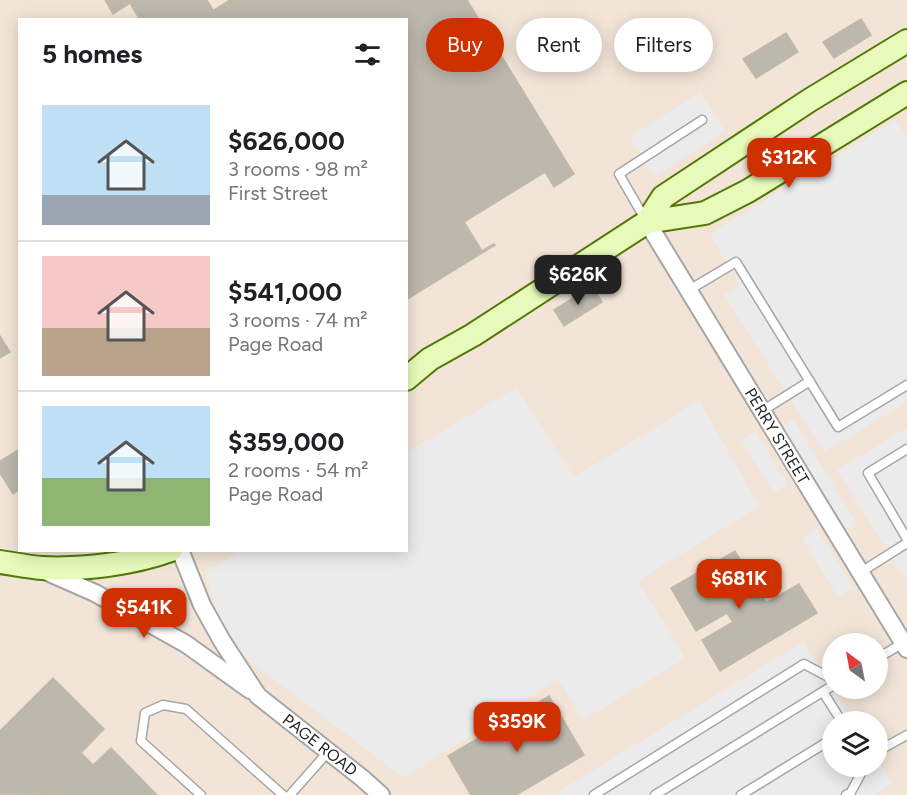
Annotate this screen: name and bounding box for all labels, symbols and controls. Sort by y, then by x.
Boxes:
chip: Buy [426,18,504,72]
chip: Rent [516,18,602,72]
chip: Filters [614,18,713,72]
text: 5 homes [42,38,142,70]
icon: filters [351,38,384,71]
text: $626,000 [228,125,345,157]
icon: home [90,129,162,201]
pin: $312K [747,138,831,189]
text: $312K [761,145,817,169]
text: 3 rooms · 98 m² [228,157,368,181]
text: First Street [228,181,328,205]
pin: $626K [536,255,620,306]
text: $626K [548,262,608,286]
text: $541,000 [228,276,342,308]
icon: home [90,280,162,352]
text: 3 rooms · 74 m² [228,308,367,332]
text: Page Road [228,332,323,356]
street label: PERRY STREET [741,384,813,488]
text: $359,000 [228,426,344,458]
icon: home [90,430,162,502]
text: 2 rooms · 54 m² [228,458,368,482]
text: Page Road [228,482,323,506]
pin: $681K [697,559,781,610]
text: $681K [711,566,767,590]
pin: $541K [102,588,186,639]
text: $541K [115,595,173,619]
north arrow [822,633,888,699]
map controls [822,633,888,777]
pin: $359K [475,702,559,753]
text: $359K [488,709,546,733]
street label: PAGE ROAD [279,710,361,780]
button: layers [822,711,888,777]

